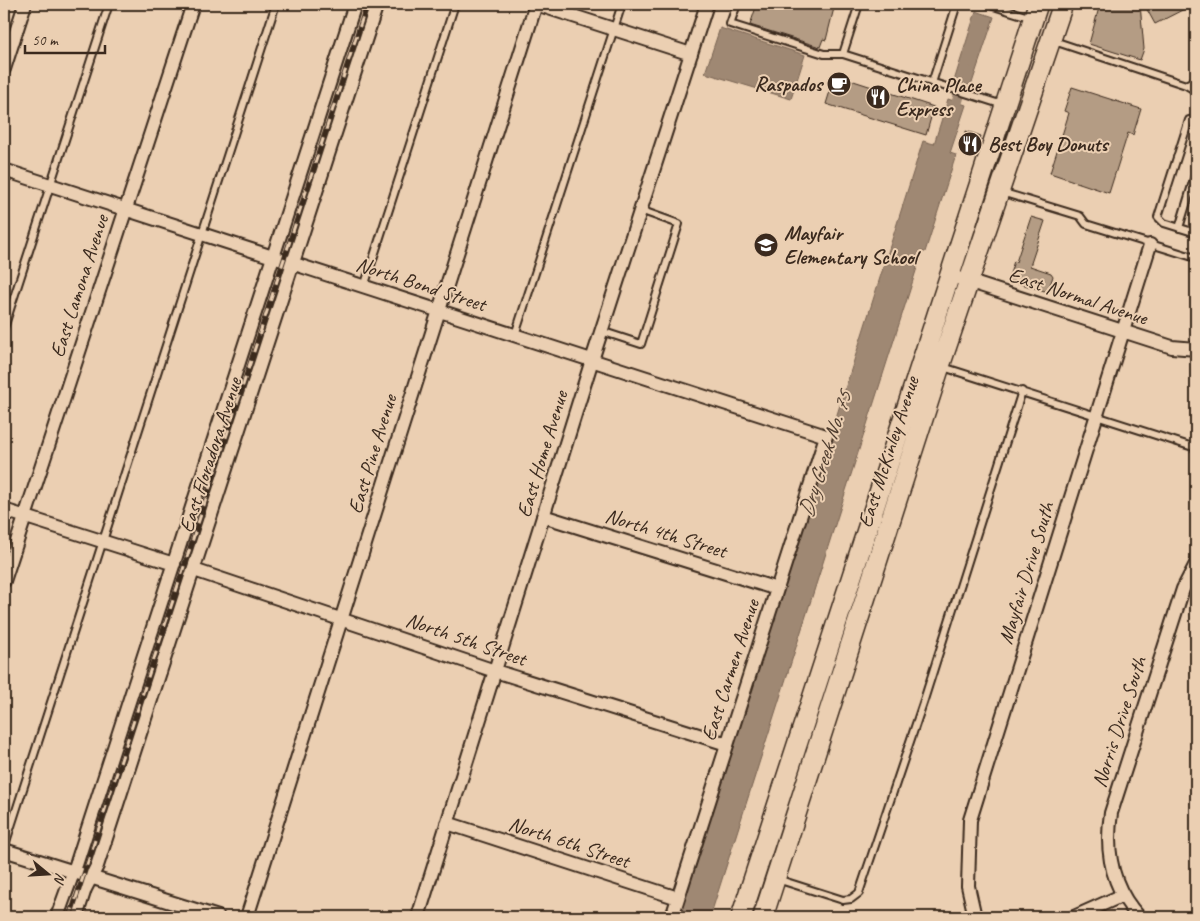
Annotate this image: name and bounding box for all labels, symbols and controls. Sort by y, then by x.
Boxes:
scale bar [25,22,105,54]
text: 50 m [32,31,59,50]
place label: Raspados [754,71,825,97]
cafe icon: Raspados [826,71,852,97]
place label: China Place Express [896,72,982,122]
restaurant icon: China Place Express [865,84,891,110]
restaurant icon: Best Boy Donuts [957,131,983,157]
place label: Best Boy Donuts [988,131,1110,157]
street label: East Lamona Avenue [44,209,115,360]
place label: Mayfair Elementary School [784,220,922,270]
school or university icon: Mayfair Elementary School [753,232,779,258]
street label: North Bond Street [353,251,491,318]
street label: East Normal Avenue [1005,261,1152,331]
street label: East McKinley Avenue [851,372,925,531]
street label: East Floradora Avenue [173,373,248,536]
water label: Dry Creek No. 75 [792,384,860,520]
street label: East Home Avenue [510,387,574,520]
street label: East Pine Avenue [342,390,403,517]
street label: Mayfair Drive South [992,498,1060,647]
street label: North 4th Street [602,502,732,564]
street label: East Carmen Avenue [695,595,765,744]
street label: North 5th Street [402,606,531,672]
street label: Norris Drive South [1086,652,1153,791]
street label: North 6th Street [505,810,635,874]
north arrow [22,848,72,898]
text: N [50,871,69,887]

